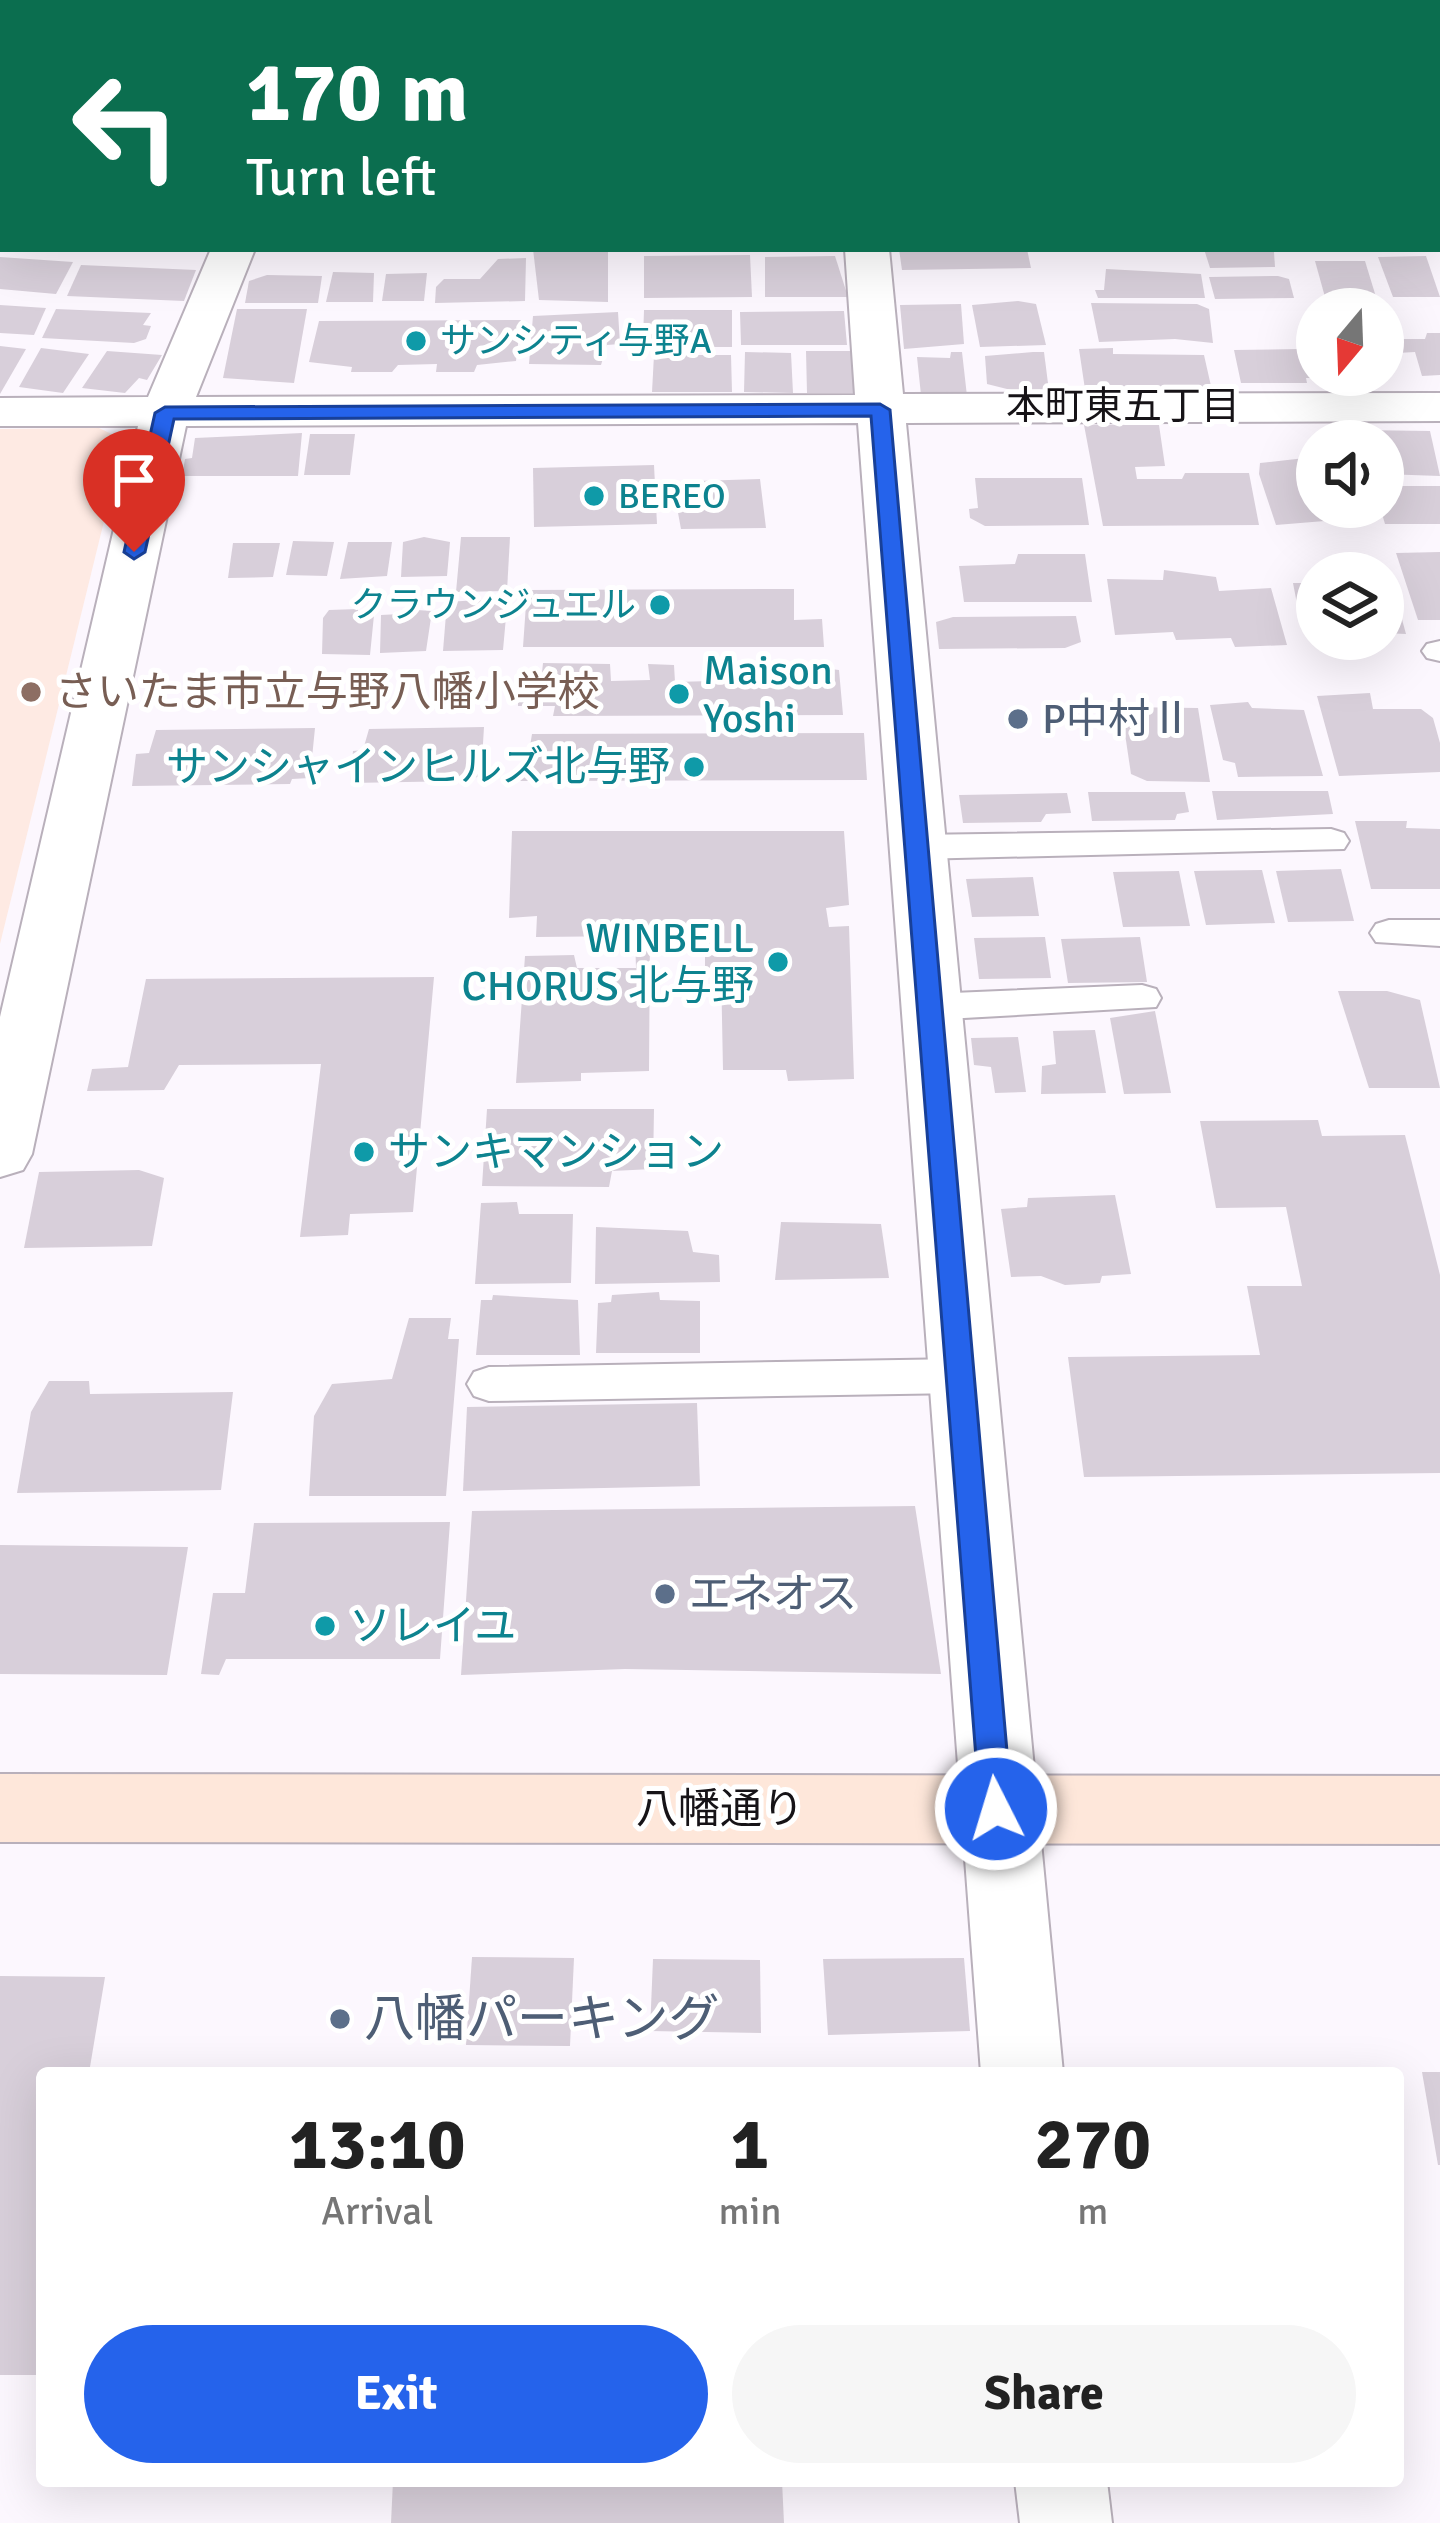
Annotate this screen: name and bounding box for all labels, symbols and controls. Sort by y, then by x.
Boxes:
text: 170 m [246,41,468,145]
icon: left [48,48,204,204]
text: Turn left [246,144,436,211]
north arrow [1296,288,1404,396]
map controls [1296,288,1404,660]
place label: サンシティ与野A [440,319,712,364]
marker: サンシティ与野A [403,328,429,354]
district label: 本町東五丁目 [1006,382,1240,430]
button: sound [1296,420,1404,528]
pin [83,429,185,552]
icon: arrive [101,447,167,513]
place label: BEREO [618,474,726,519]
marker: BEREO [581,483,607,509]
button: layers [1296,552,1404,660]
place label: クラウンジュエル [351,583,636,628]
marker: クラウンジュエル [647,592,673,618]
place label: Maison Yoshi [703,645,833,744]
place label: さいたま市立与野八幡小学校 [55,667,600,718]
marker: さいたま市立与野八幡小学校 [18,679,44,705]
marker: Maison Yoshi [666,681,692,707]
place label: P中村Ⅱ [1042,694,1192,745]
marker: P中村Ⅱ [1005,706,1031,732]
place label: サンシャインヒルズ北与野 [166,742,670,793]
marker: サンシャインヒルズ北与野 [681,754,707,780]
place label: WINBELL CHORUS 北与野 [461,913,754,1012]
marker: WINBELL CHORUS 北与野 [765,949,791,975]
place label: サンキマンション [388,1127,724,1178]
marker: サンキマンション [351,1139,377,1165]
place label: エネオス [689,1569,857,1620]
marker: エネオス [652,1581,678,1607]
place label: ソレイユ [349,1601,516,1652]
marker: ソレイユ [312,1613,338,1639]
position arrow [933,1746,1059,1872]
street label: 八幡通り [636,1784,804,1835]
place label: 八幡パーキング [364,1988,719,2051]
marker: 八幡パーキング [327,2006,353,2032]
text: 13:10 [289,2100,466,2189]
text: 1 [731,2100,769,2189]
text: 270 [1034,2100,1151,2189]
text: Arrival [321,2187,433,2235]
text: min [719,2187,782,2235]
text: m [1077,2187,1108,2235]
button: Exit [84,2325,708,2463]
button: Share [732,2325,1356,2463]

